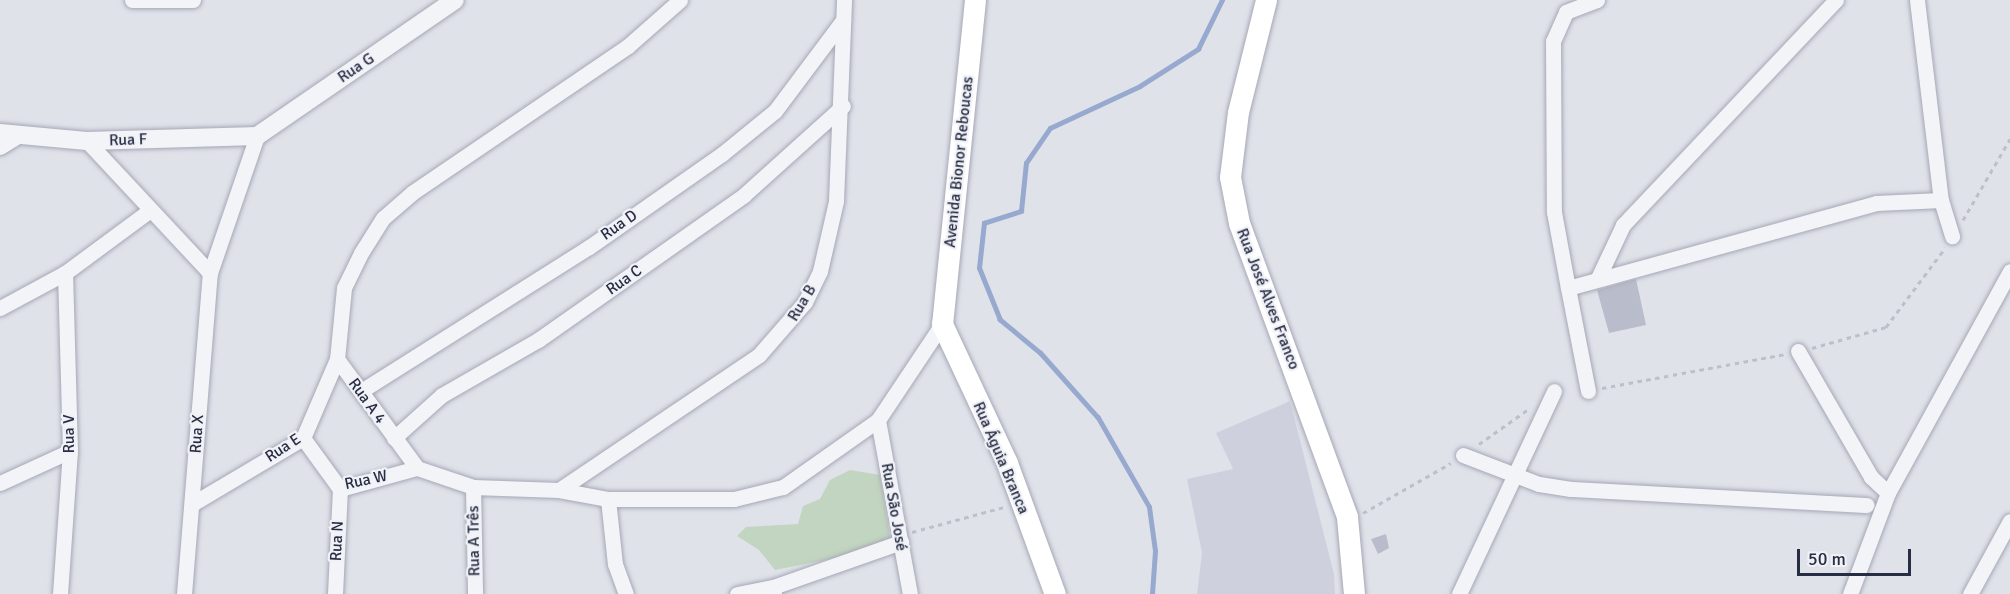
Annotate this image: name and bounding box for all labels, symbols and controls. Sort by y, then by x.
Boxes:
street label: Rua G [334,49,378,87]
street label: Avenida Bionor Reboucas [940,75,978,249]
street label: Rua F [109,130,147,150]
street label: Rua D [597,206,641,244]
street label: Rua José Alves Franco [1232,226,1304,372]
street label: Rua C [602,261,646,299]
street label: Rua B [784,281,820,325]
street label: Rua A 4 [344,374,390,428]
street label: Rua Águia Branca [969,399,1033,517]
street label: Rua X [186,414,208,454]
street label: Rua V [59,415,79,453]
street label: Rua E [262,429,304,467]
street label: Rua São José [877,462,911,552]
street label: Rua W [343,466,389,494]
street label: Rua A Três [464,506,484,576]
street label: Rua N [326,520,348,562]
scale bar [1800,537,1914,575]
text: 50 m [1808,548,1846,570]

